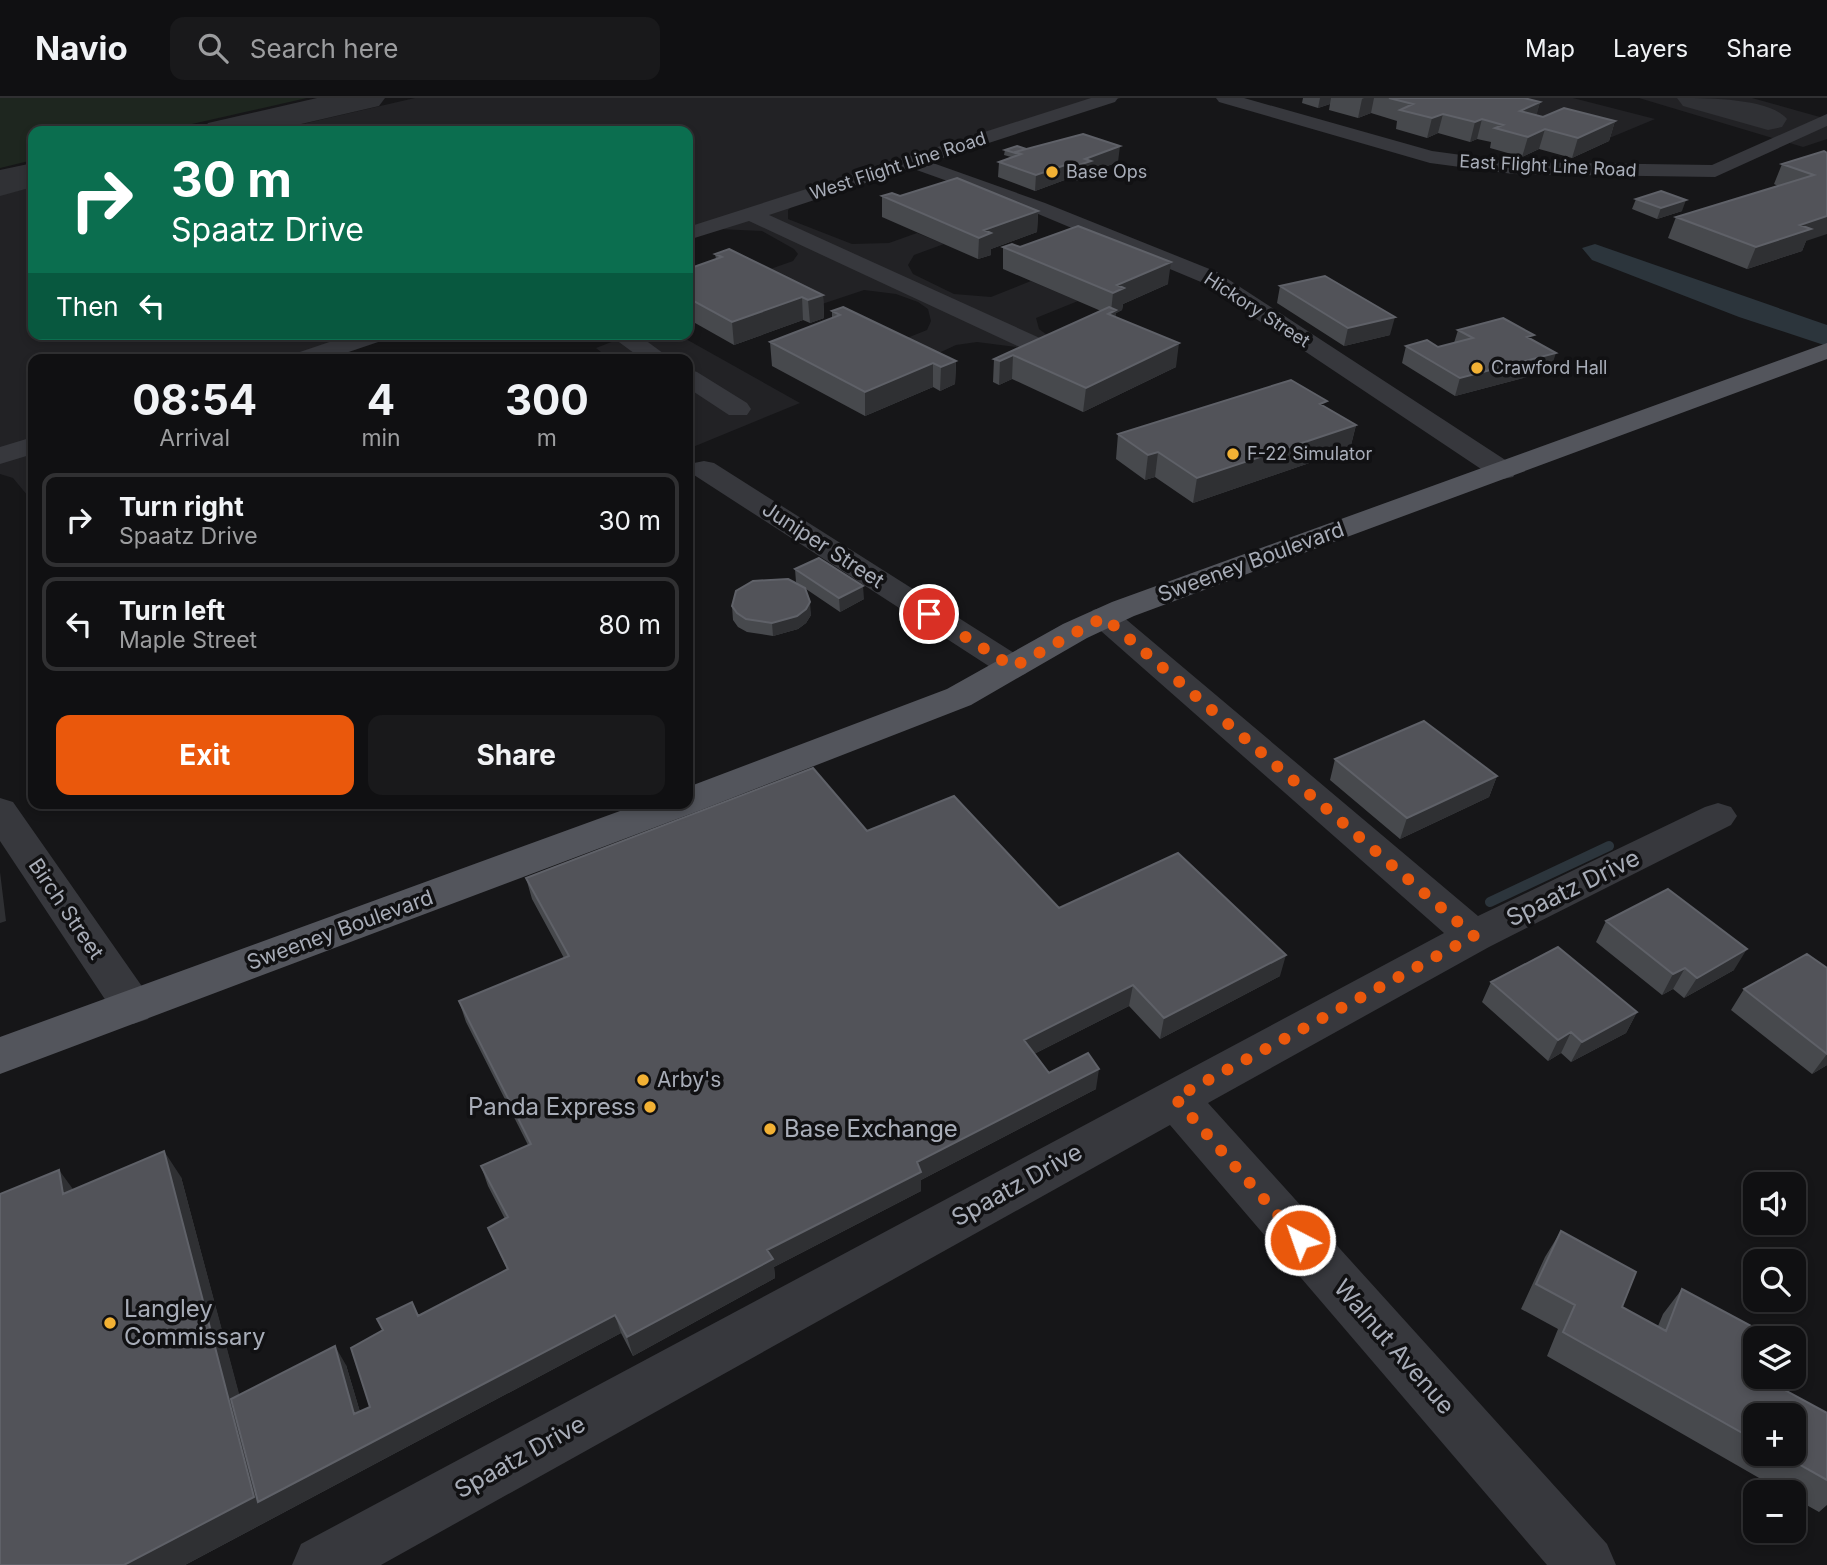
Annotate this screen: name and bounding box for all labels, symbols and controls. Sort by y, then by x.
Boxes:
search box [170,17,660,80]
text: Navio [35,28,128,68]
icon: search [194,29,232,67]
text: Search here [250,33,398,64]
text: Map [1525,34,1575,63]
text: Layers [1613,34,1688,63]
text: Share [1726,34,1792,63]
street label: West Flight Line Road [807,127,989,204]
text: 30 m [171,150,292,209]
street label: East Flight Line Road [1459,150,1637,181]
icon: right [56,154,147,245]
place label: Base Ops [1066,161,1147,182]
marker: Base Ops [1044,164,1060,180]
text: Spaatz Drive [171,210,364,249]
street label: Hickory Street [1201,268,1314,351]
icon: left [133,287,171,325]
text: Then [56,291,119,322]
place label: Crawford Hall [1491,357,1607,378]
marker: Crawford Hall [1469,360,1485,376]
text: 08:54 [132,374,257,425]
text: 4 [367,374,395,425]
text: 300 [505,374,589,425]
text: Arrival [159,424,230,452]
text: min [361,424,401,452]
text: m [537,424,557,452]
place label: F-22 Simulator [1247,443,1373,464]
marker: F-22 Simulator [1225,446,1241,462]
text: Turn right [119,491,244,522]
street label: Juniper Street [758,496,889,593]
icon: right [60,501,98,539]
text: 30 m [598,505,661,536]
street label: Sweeney Boulevard [1154,516,1347,607]
text: Spaatz Drive [119,522,258,550]
pin [899,584,959,644]
text: Turn left [119,595,225,626]
icon: arrive [910,595,948,633]
icon: left [60,605,98,643]
text: 80 m [598,609,661,640]
text: Maple Street [119,626,257,654]
button: Exit [56,715,354,795]
button: Share [368,715,665,795]
street label: Spaatz Drive [1501,843,1644,932]
street label: Birch Street [24,854,109,964]
street label: Sweeney Boulevard [243,884,436,975]
place label: Arby's [657,1067,721,1092]
marker: Arby's [635,1072,651,1088]
place label: Panda Express [468,1092,636,1121]
marker: Panda Express [642,1099,658,1115]
place label: Base Exchange [784,1114,958,1143]
marker: Base Exchange [762,1121,778,1137]
street label: Spaatz Drive [946,1137,1087,1232]
map controls [1743,1172,1806,1543]
button: sound [1743,1172,1806,1235]
position arrow [1263,1203,1337,1277]
button: search [1743,1249,1806,1312]
street label: Walnut Avenue [1328,1273,1461,1420]
place label: Langley Commissary [124,1294,266,1351]
marker: Langley Commissary [102,1315,118,1331]
button: layers [1743,1326,1806,1389]
button: + [1743,1403,1806,1466]
street label: Spaatz Drive [449,1409,590,1504]
button: − [1743,1480,1806,1543]

